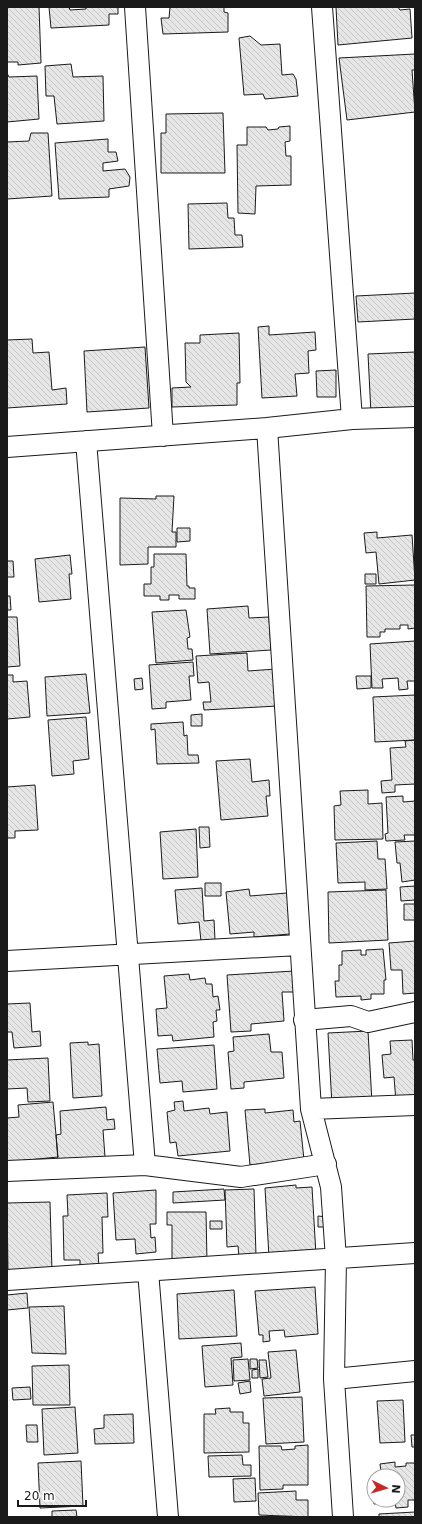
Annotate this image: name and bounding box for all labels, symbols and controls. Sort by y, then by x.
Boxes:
north arrow [366,1468,406,1508]
scale bar [18,1482,86,1508]
text: N [389,1484,402,1494]
text: 20 m [24,1489,55,1503]

